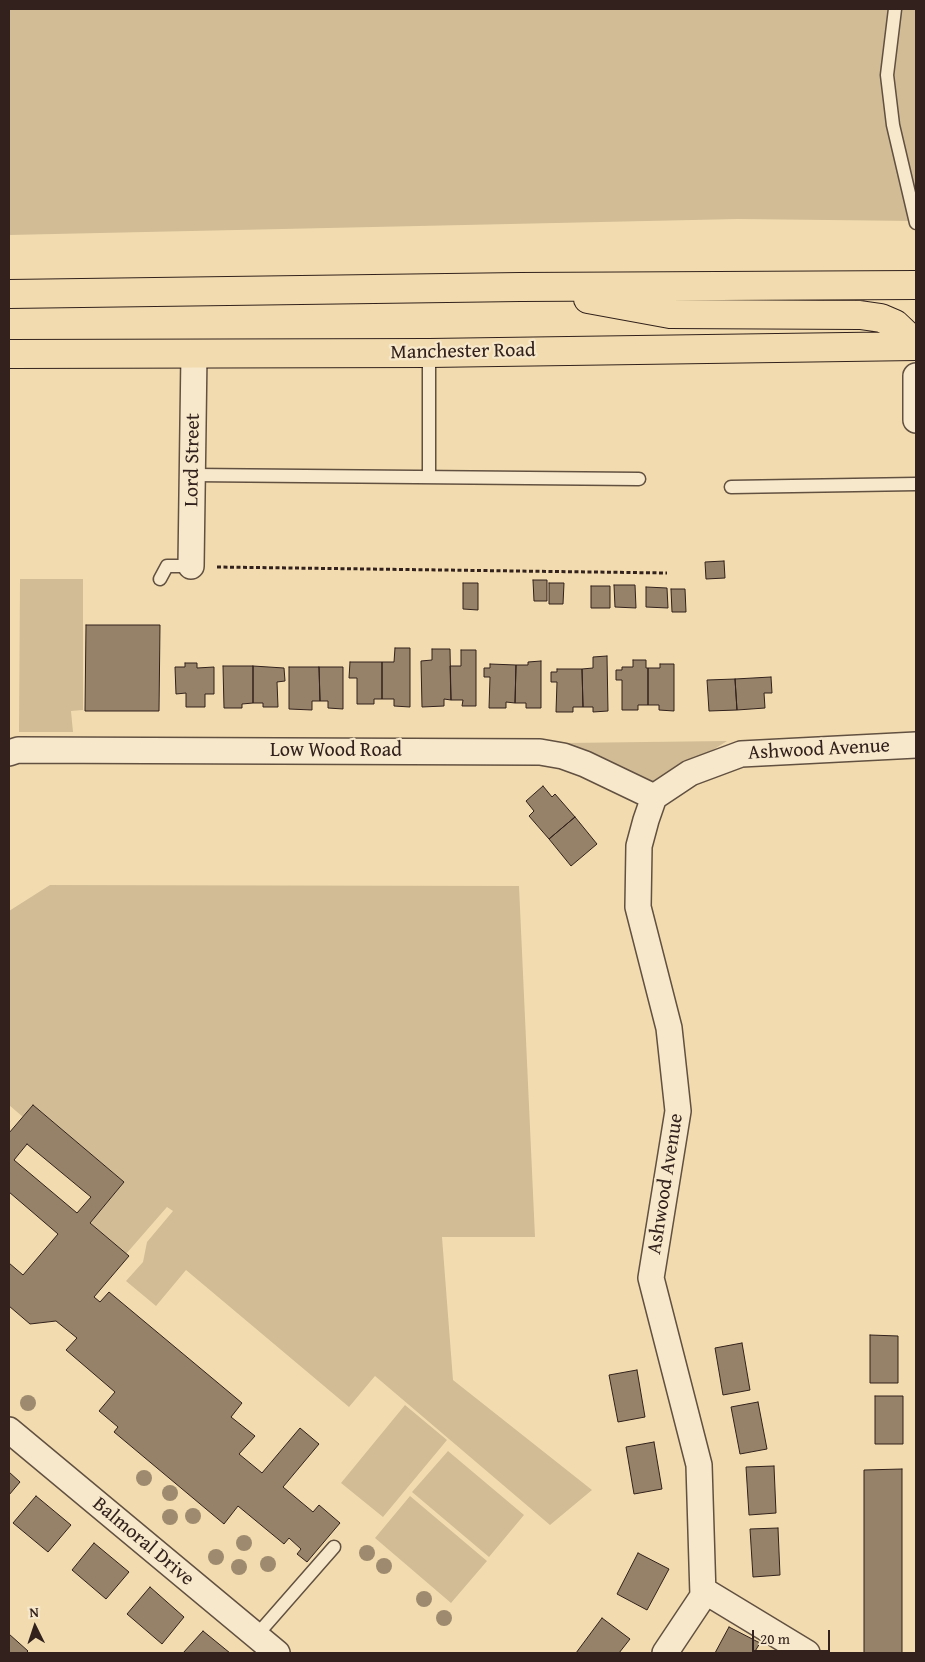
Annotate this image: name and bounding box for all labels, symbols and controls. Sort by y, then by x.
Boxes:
street label: Manchester Road [390,339,536,365]
street label: Lord Street [180,413,206,507]
street label: Ashwood Avenue [747,734,891,766]
street label: Low Wood Road [270,739,402,763]
street label: Ashwood Avenue [643,1112,689,1256]
street label: Balmoral Drive [87,1493,199,1591]
north arrow [10,1602,60,1652]
text: N [29,1602,39,1622]
scale bar [755,1620,832,1652]
text: 20 m [760,1628,790,1649]

